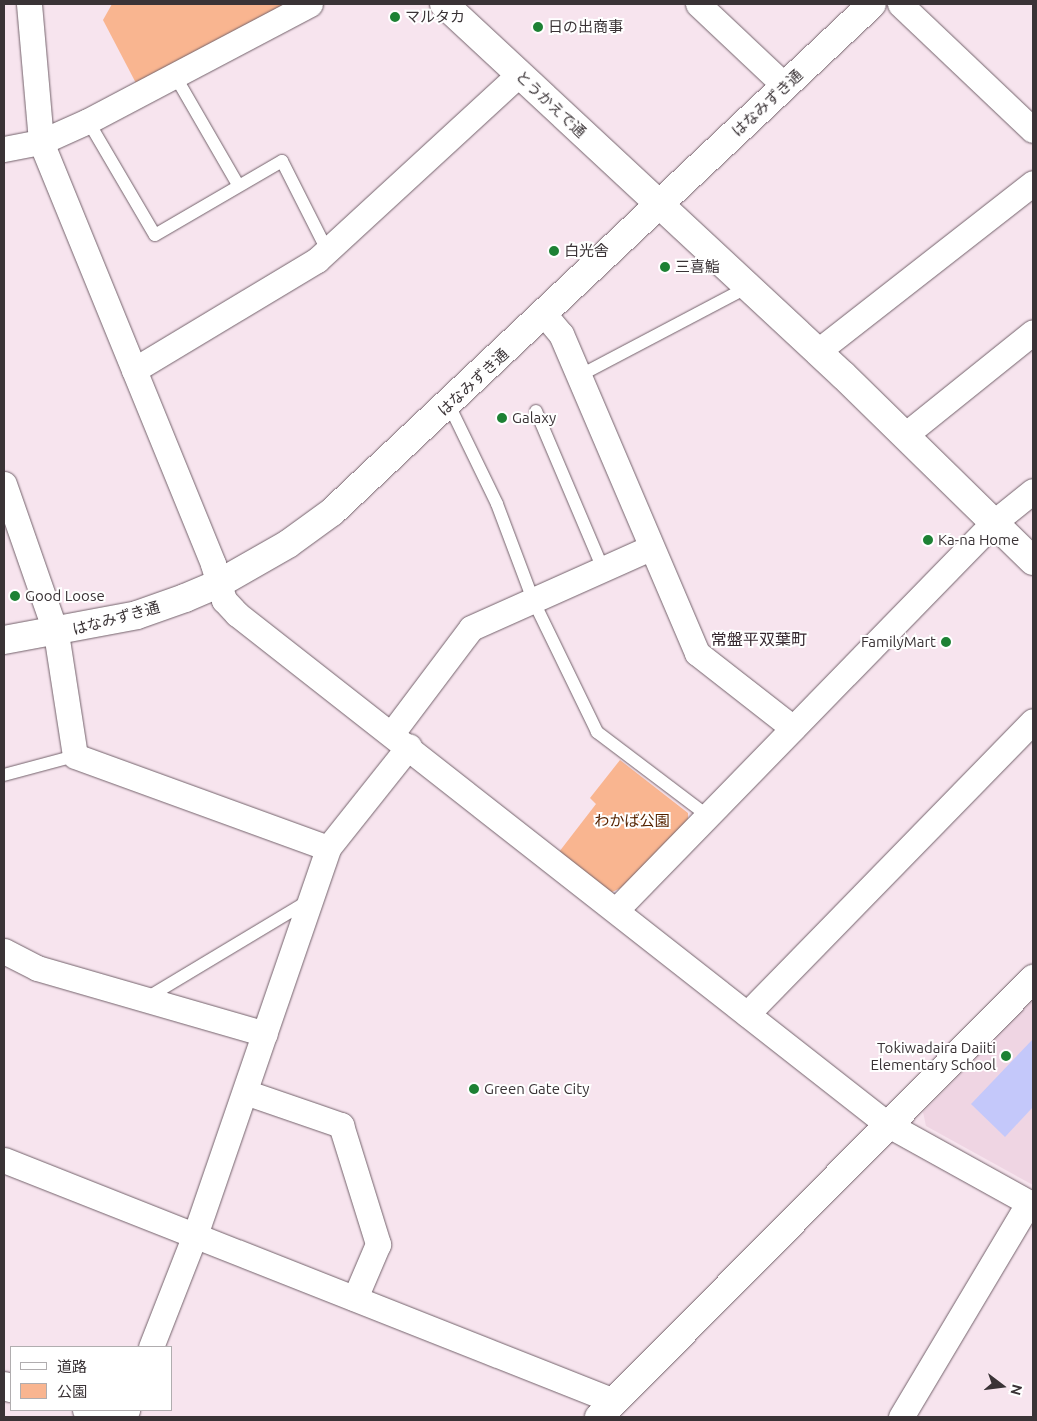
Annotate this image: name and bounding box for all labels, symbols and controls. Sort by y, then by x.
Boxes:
place label: マルタカ [405,8,465,26]
marker: マルタカ [389,11,401,23]
place label: 日の出商事 [548,18,623,36]
marker: 日の出商事 [532,21,544,33]
street label: はなみずき通 [728,66,806,140]
street label: とうかえで通 [512,67,590,141]
place label: 白光舎 [564,242,609,260]
marker: 白光舎 [548,245,560,257]
place label: 三喜鮨 [675,258,720,276]
marker: 三喜鮨 [659,261,671,273]
street label: はなみずき通 [434,345,512,419]
place label: Galaxy [512,409,556,427]
marker: Galaxy [496,412,508,424]
place label: Ka-na Home [938,531,1019,549]
marker: Ka-na Home [922,534,934,546]
place label: Good Loose [25,587,105,605]
marker: Good Loose [9,590,21,602]
street label: はなみずき通 [70,598,162,638]
district label: 常盤平双葉町 [711,629,807,649]
place label: FamilyMart [861,633,936,651]
marker: FamilyMart [940,636,952,648]
park label: わかば公園 [595,812,669,830]
place label: Tokiwadaira Daiiti Elementary School [870,1038,996,1073]
marker: Tokiwadaira Daiiti Elementary School [1000,1050,1012,1062]
place label: Green Gate City [484,1080,589,1098]
marker: Green Gate City [468,1083,480,1095]
legend [10,1346,172,1411]
text: 道路 [57,1358,87,1375]
north arrow [977,1361,1027,1411]
text: 公園 [57,1383,87,1400]
text: N [1007,1383,1026,1397]

